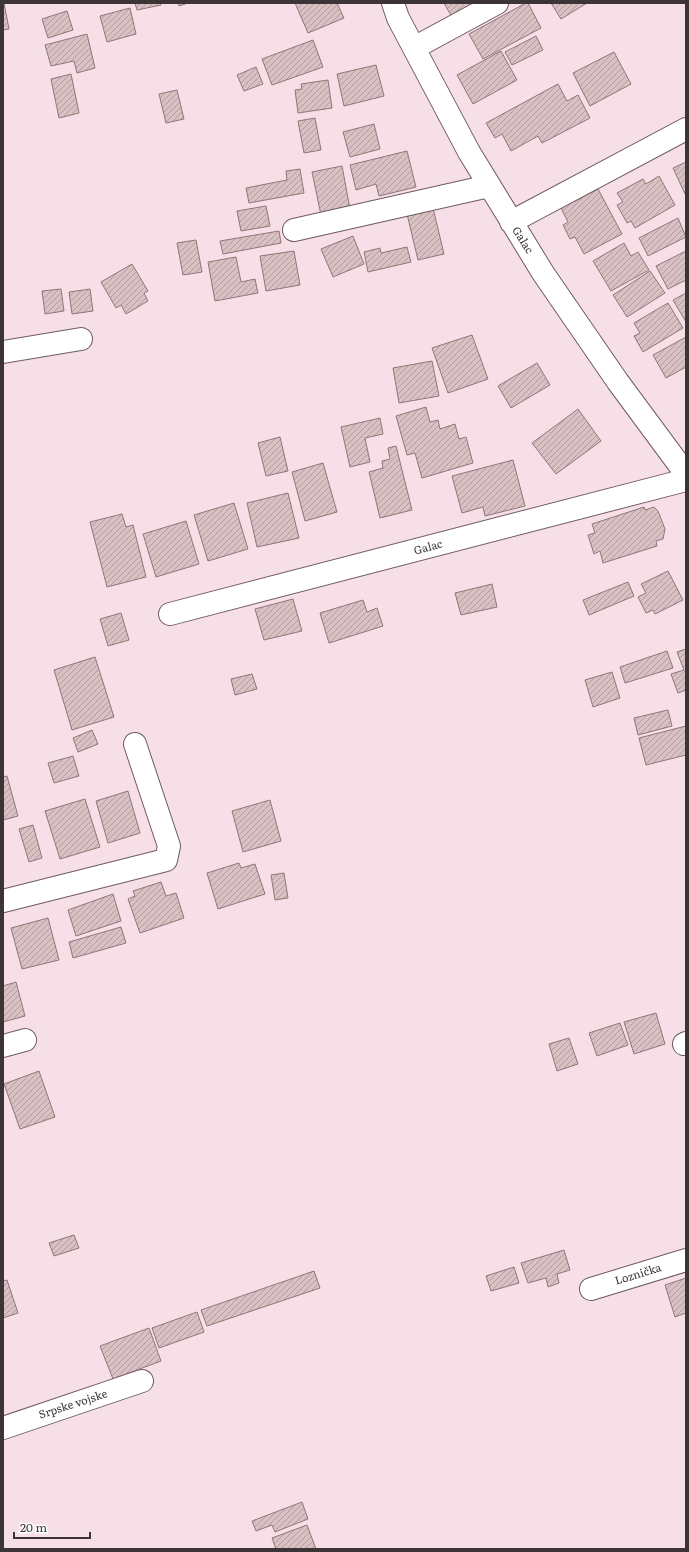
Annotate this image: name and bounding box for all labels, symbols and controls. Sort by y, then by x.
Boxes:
street label: Galac [509,223,539,257]
street label: Galac [412,534,444,558]
street label: Loznička [613,1258,663,1288]
street label: Srpske vojske [36,1384,109,1422]
scale bar [14,1514,90,1540]
text: 20 m [20,1518,47,1536]

